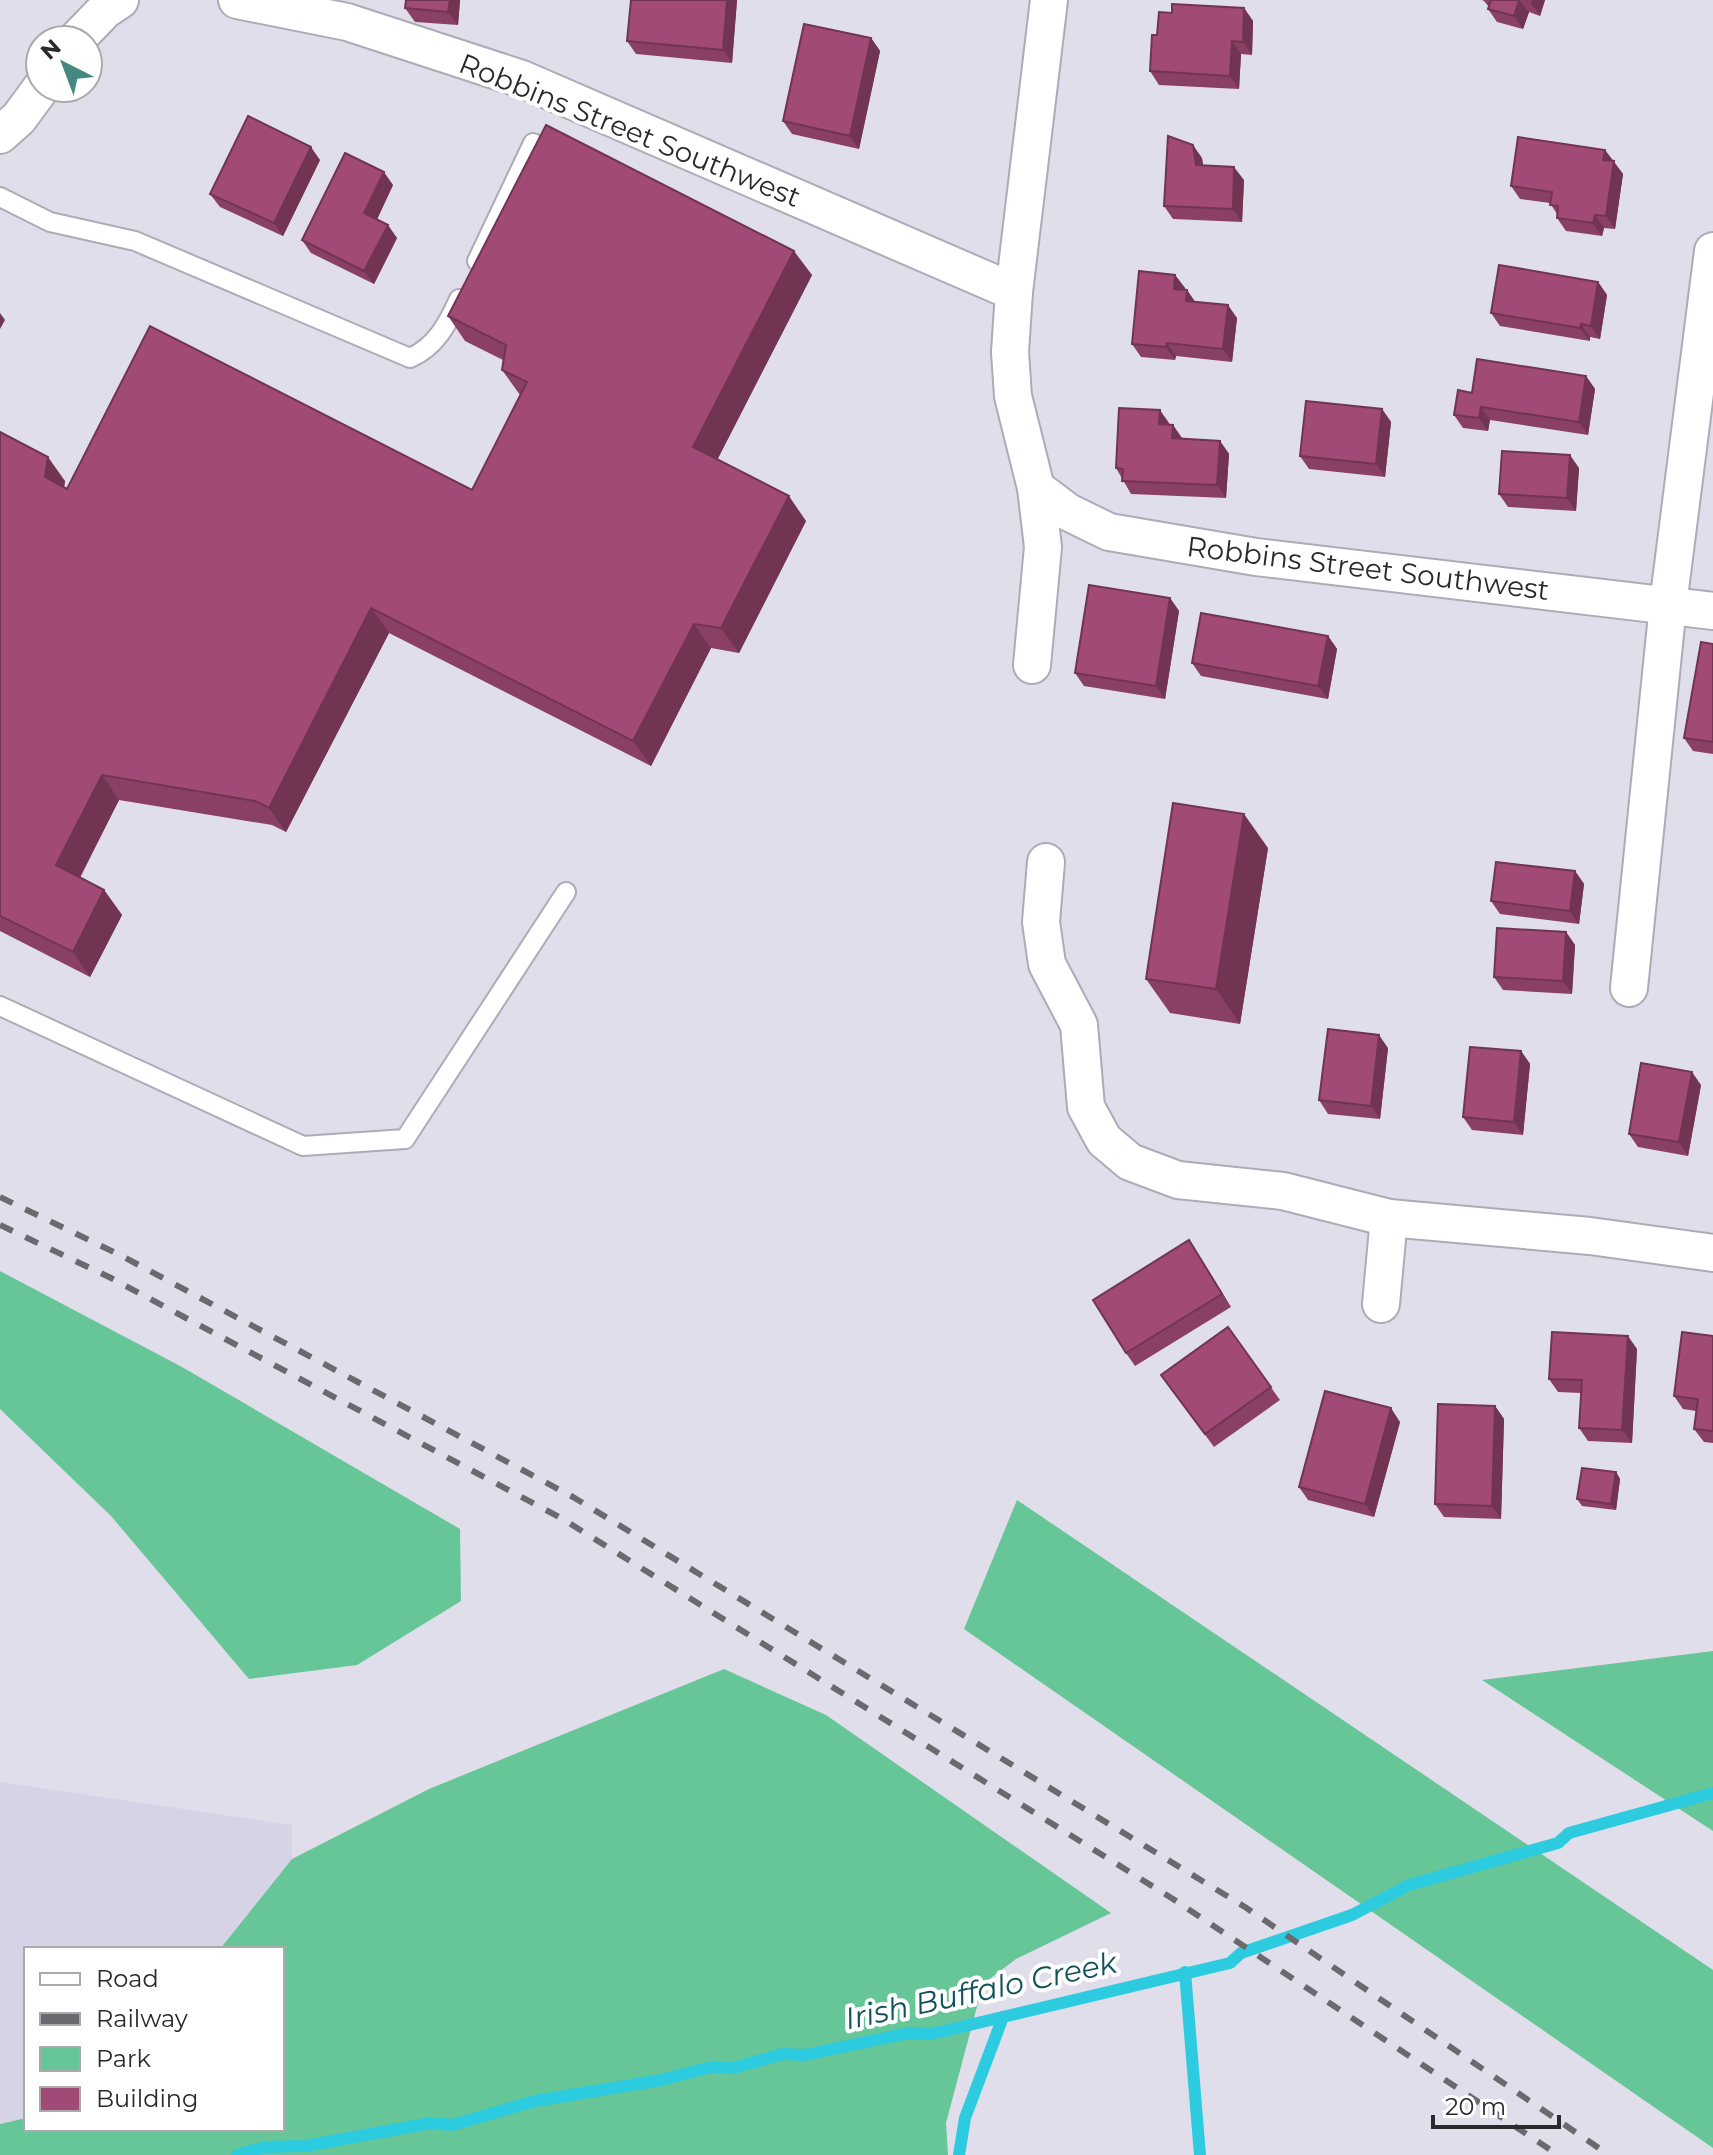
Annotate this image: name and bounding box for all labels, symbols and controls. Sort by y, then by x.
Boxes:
north arrow [24,24,104,104]
text: N [35,34,67,65]
street label: Robbins Street Southwest [454,46,806,214]
street label: Robbins Street Southwest [1185,529,1551,607]
water label: Irish Buffalo Creek [842,1943,1121,2037]
legend [24,1947,284,2131]
text: Road [96,1964,159,1993]
text: Railway [96,2004,188,2033]
text: Park [96,2044,151,2073]
scale bar [1433,2079,1559,2129]
text: Building [96,2084,199,2113]
text: 20 m [1445,2092,1506,2121]

